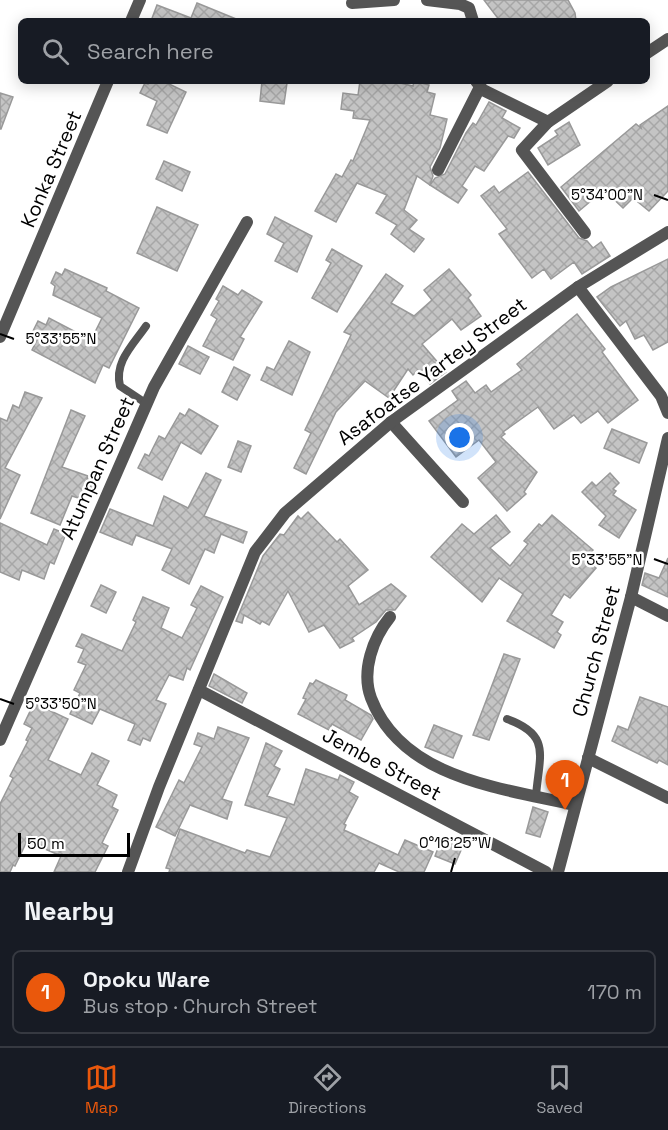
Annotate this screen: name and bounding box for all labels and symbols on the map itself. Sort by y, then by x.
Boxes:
street label: Konka Street [15,107,87,231]
text: 5°34'00"N [571,185,643,204]
street label: Asafoatse Yartey Street [332,291,532,451]
text: 5°33'55"N [26,329,96,348]
street label: Atumpan Street [54,392,140,544]
your location [445,423,474,452]
text: 5°33'55"N [572,550,642,569]
street label: Church Street [566,583,626,719]
text: 5°33'50"N [25,694,97,713]
street label: Jembe Street [318,722,446,806]
pin: 1 [546,760,584,810]
scale bar [18,830,130,858]
text: 0°16'25"W [419,833,491,852]

